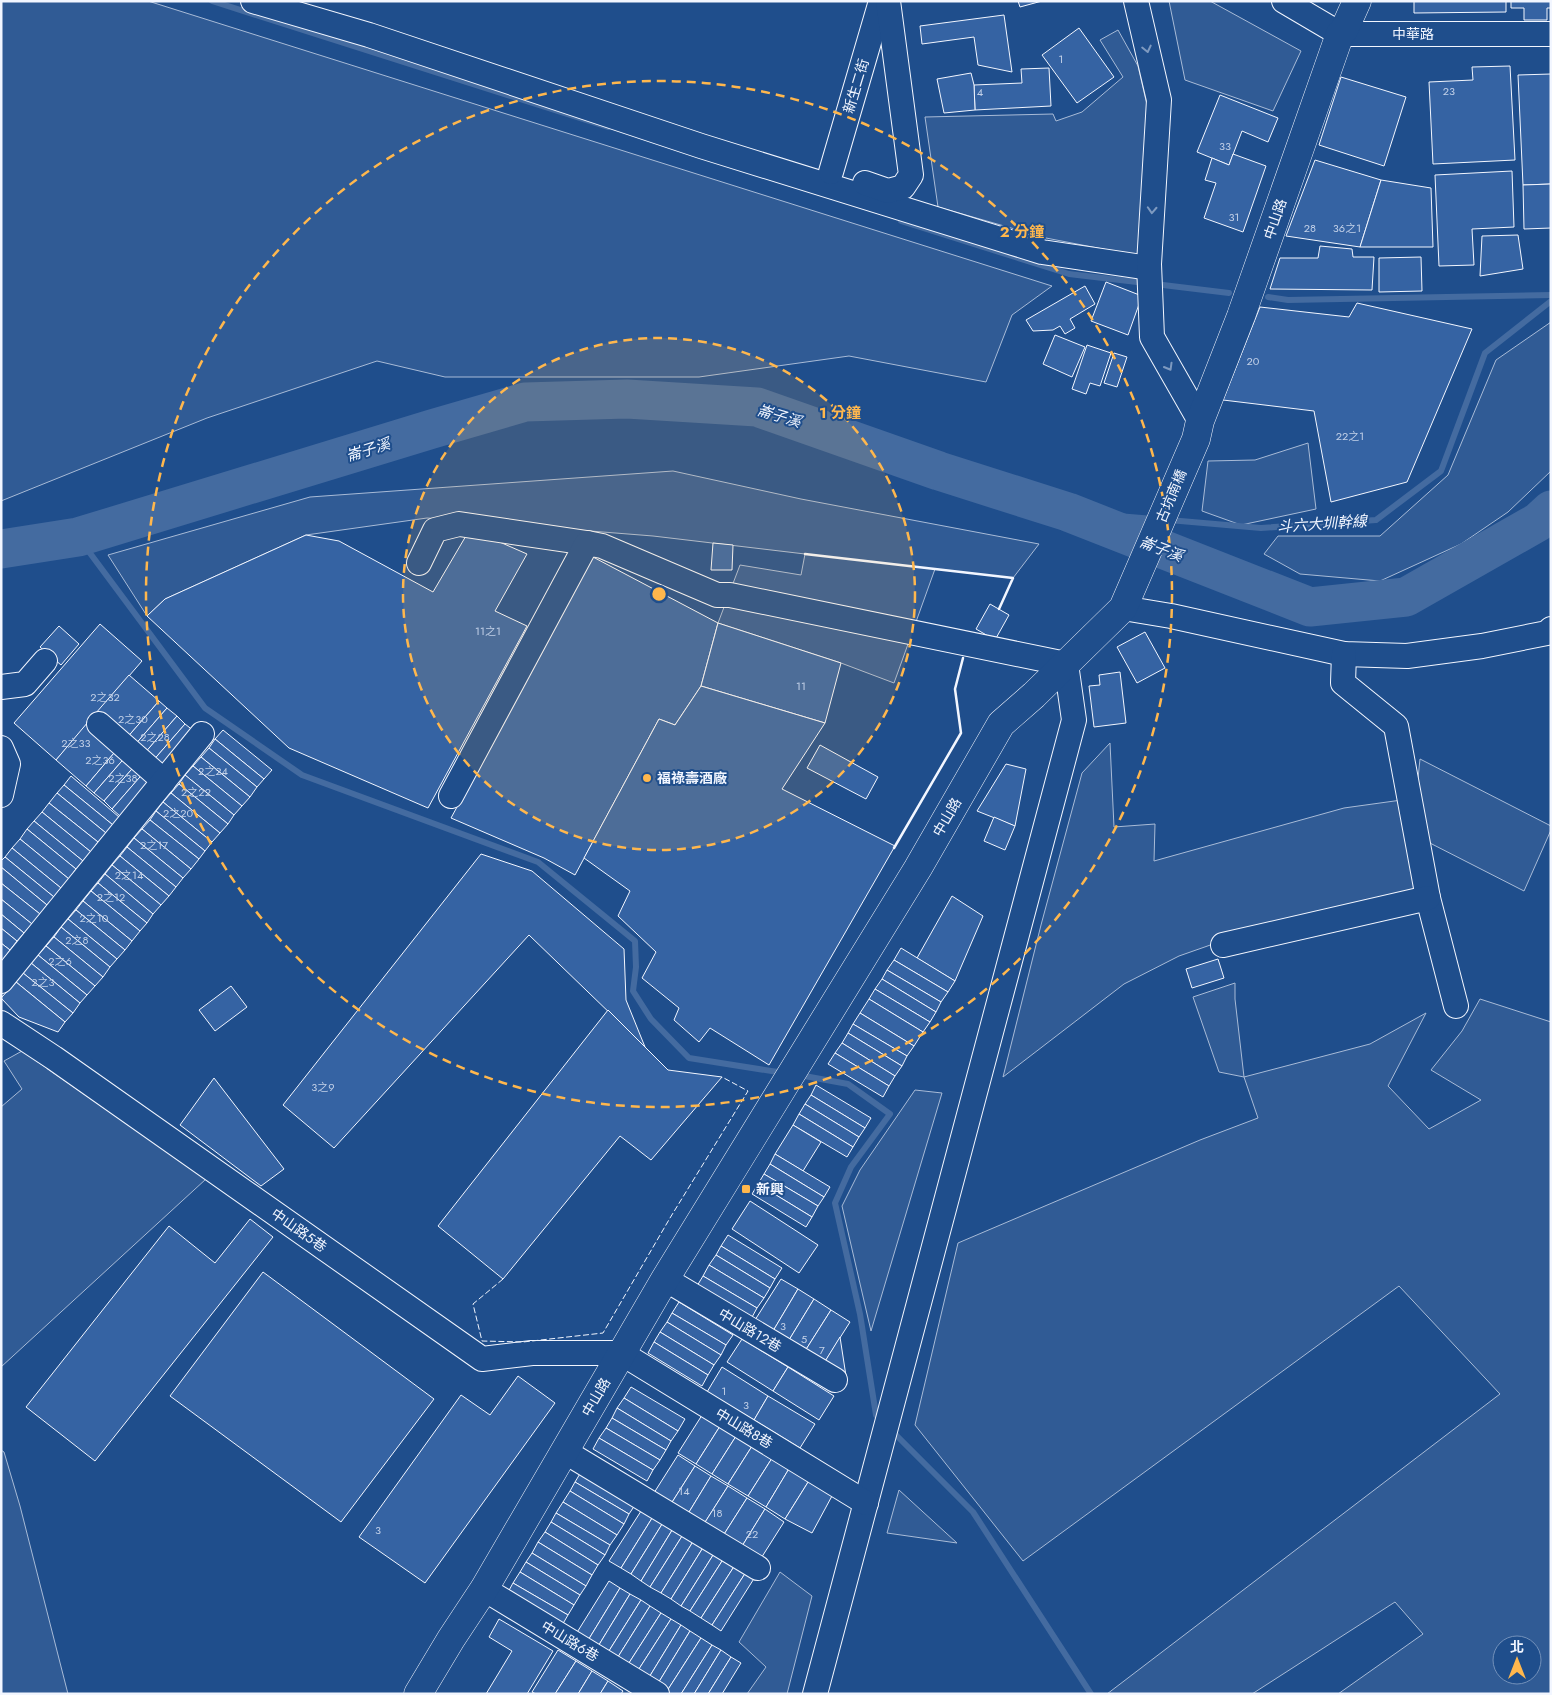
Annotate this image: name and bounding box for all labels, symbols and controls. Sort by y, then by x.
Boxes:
street label: 中華路 [1392,24,1434,44]
one-way arrow [1141,44,1152,53]
house number: 1 [1059,51,1063,67]
street label: 新生二街 [838,56,874,116]
house number: 23 [1443,83,1455,99]
house number: 4 [977,84,984,100]
house number: 33 [1219,138,1231,154]
street label: 中山路 [1259,196,1291,242]
one-way arrow [1147,206,1158,214]
house number: 31 [1229,209,1239,225]
house number: 28 [1304,220,1316,236]
house number: 36之1 [1333,220,1361,236]
text: 2 分鐘 [1000,221,1044,243]
house number: 20 [1247,353,1260,369]
one-way arrow [1163,362,1173,371]
water label: 崙子溪 [754,399,806,434]
text: 1 分鐘 [819,402,861,424]
house number: 22之1 [1336,428,1364,444]
water label: 崙子溪 [343,432,395,467]
street label: 古坑南橋 [1151,466,1191,526]
water label: 斗六大圳幹線 [1276,510,1370,538]
water label: 崙子溪 [1136,531,1188,568]
centre of rings [650,585,668,603]
house number: 11之1 [475,623,501,639]
house number: 11 [796,678,806,694]
house number: 2之32 [90,689,120,705]
house number: 2之30 [118,711,148,727]
house number: 2之28 [140,729,170,745]
house number: 2之33 [61,735,91,751]
house number: 2之36 [85,752,115,768]
house number: 2之24 [198,763,229,779]
place label: 福祿壽酒廠 [657,768,727,788]
house number: 2之38 [108,770,138,786]
marker: 福祿壽酒廠 [641,772,653,784]
house number: 2之22 [181,784,211,800]
street label: 中山路 [928,794,966,840]
house number: 2之20 [163,805,193,821]
house number: 2之17 [140,837,168,853]
house number: 2之14 [115,867,144,883]
house number: 2之12 [97,889,125,905]
house number: 2之10 [80,910,109,926]
house number: 2之8 [65,932,89,948]
house number: 2之6 [48,953,72,969]
house number: 2之3 [31,974,55,990]
house number: 3之9 [311,1079,335,1095]
place label: 新興 [756,1179,784,1199]
marker: 新興 [740,1183,752,1195]
street label: 中山路5巷 [267,1203,331,1257]
street label: 中山路12巷 [715,1303,785,1357]
house number: 3 [780,1318,786,1334]
house number: 5 [801,1331,807,1347]
house number: 7 [819,1342,825,1358]
street label: 中山路 [577,1374,615,1420]
house number: 1 [722,1383,726,1399]
house number: 3 [743,1397,749,1413]
street label: 中山路8巷 [712,1403,776,1453]
house number: 14 [678,1483,690,1499]
house number: 18 [712,1505,722,1521]
house number: 3 [375,1522,381,1538]
house number: 22 [746,1526,758,1542]
street label: 中山路6巷 [537,1616,603,1666]
north arrow [1492,1635,1542,1685]
text: 北 [1510,1637,1524,1657]

